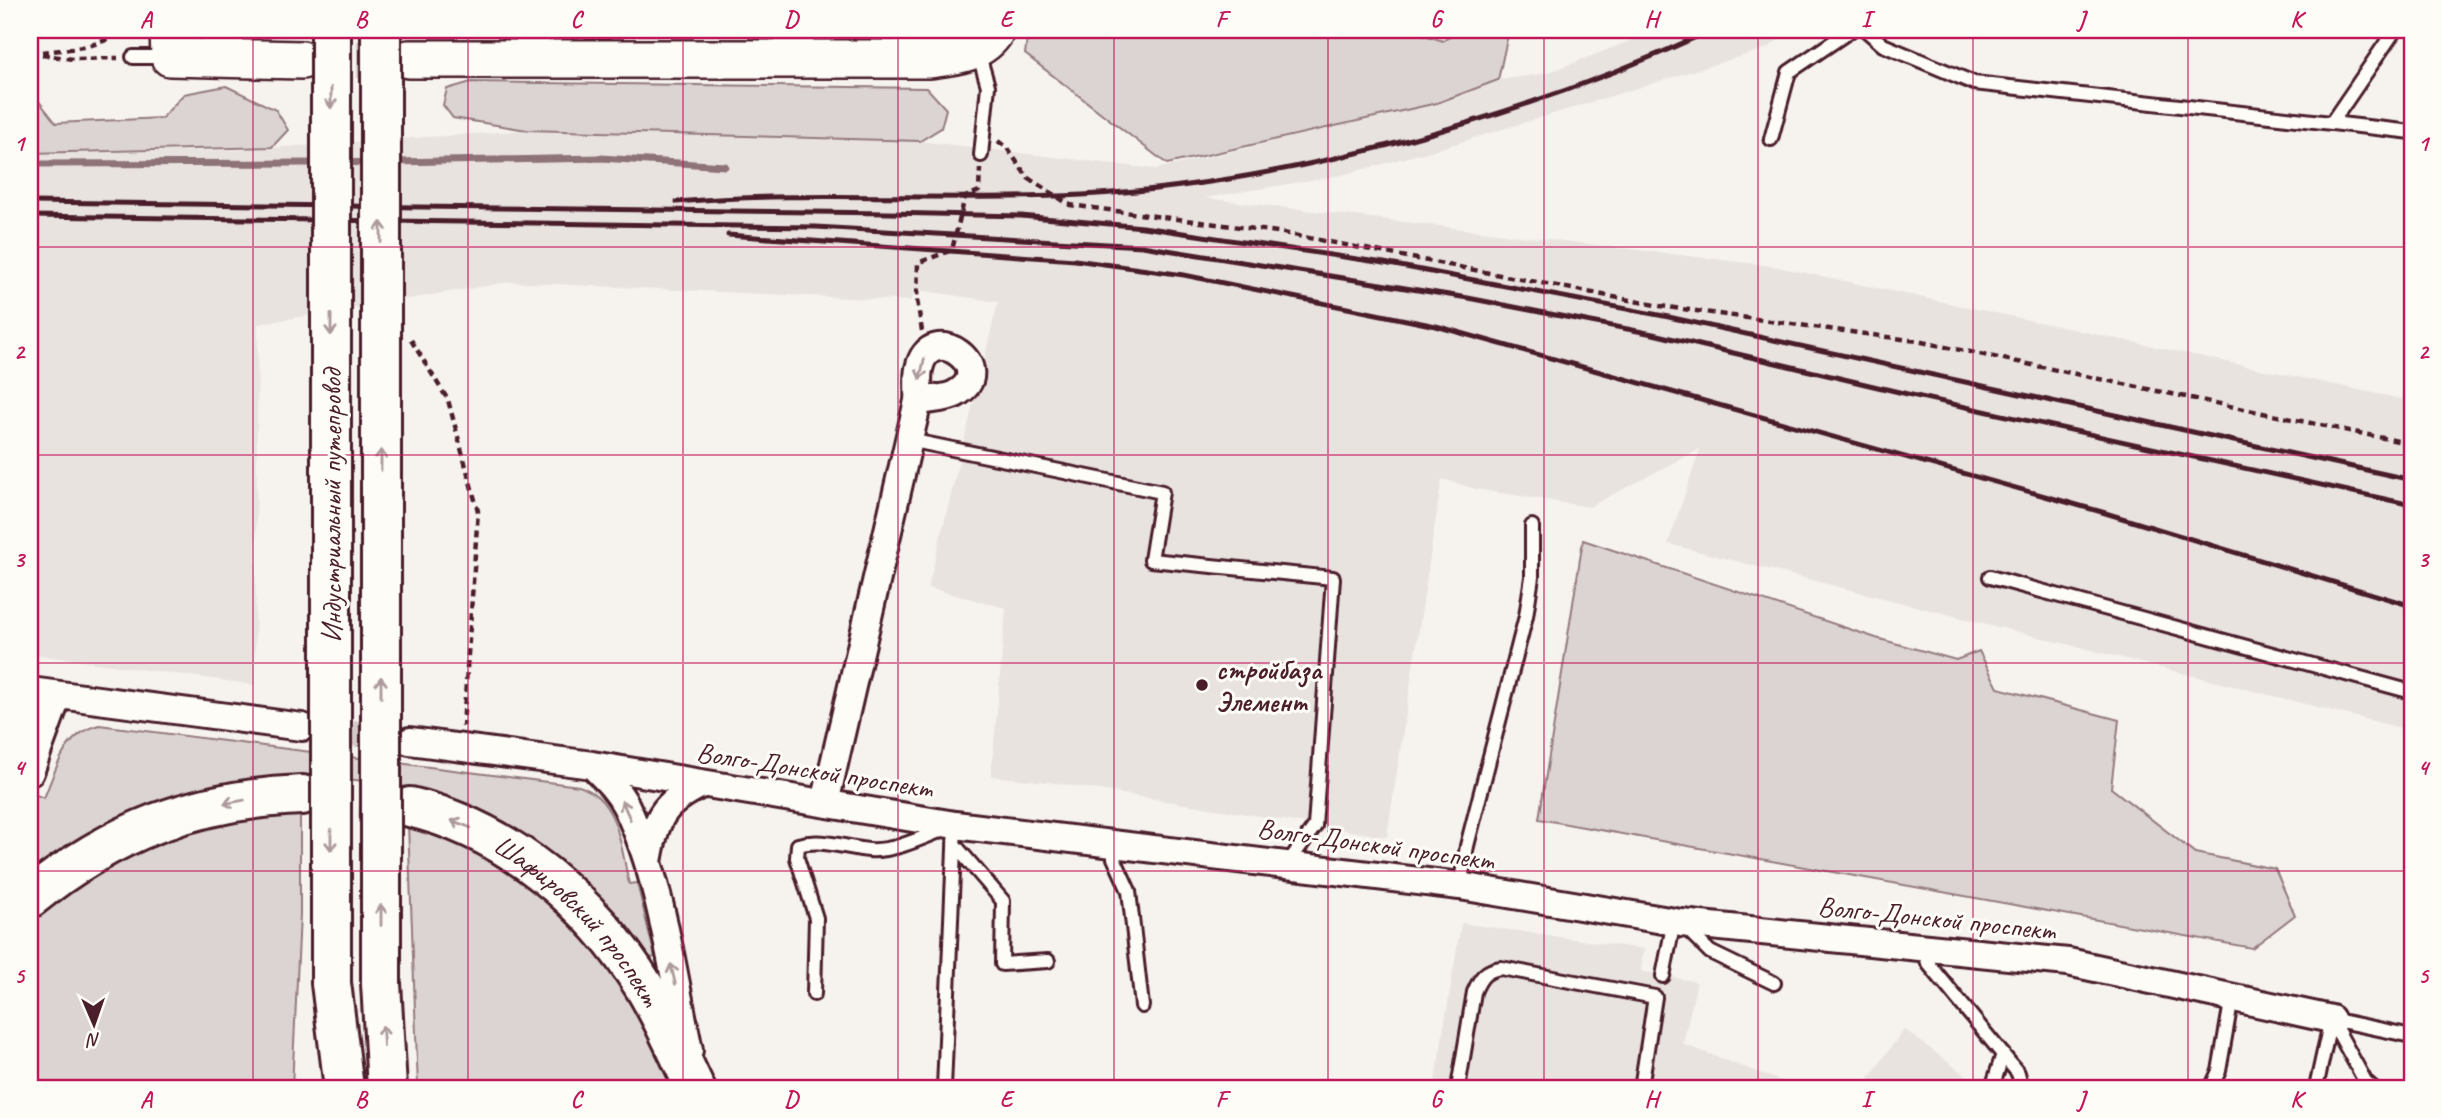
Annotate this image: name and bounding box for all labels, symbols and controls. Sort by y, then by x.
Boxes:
text: A [140,5,154,34]
text: B [355,5,369,34]
text: C [571,5,585,34]
text: D [784,5,800,34]
text: E [1000,5,1016,34]
text: F [1216,5,1232,34]
text: G [1430,5,1445,34]
text: H [1644,5,1662,34]
text: I [1861,5,1876,34]
text: J [2075,5,2088,34]
text: K [2290,5,2306,34]
one-way arrow [324,86,338,109]
text: 1 [14,129,27,158]
text: 1 [2418,129,2431,158]
one-way arrow [374,221,388,244]
one-way arrow [324,314,338,337]
text: 2 [14,337,27,366]
text: 2 [2418,337,2431,366]
one-way arrow [915,357,928,380]
street label: Индустриальный путепровод [314,366,349,643]
one-way arrow [374,448,388,471]
text: 3 [14,545,27,574]
text: 3 [2418,545,2431,574]
place label: стройбаза Элемент [1216,652,1323,719]
one-way arrow [374,676,388,699]
marker: стройбаза Элемент [1194,677,1210,693]
street label: Волго-Донской проспект [694,734,937,806]
text: 4 [14,753,27,782]
text: 4 [2418,753,2431,782]
one-way arrow [223,796,246,809]
one-way arrow [619,799,632,821]
street label: Волго-Донской проспект [1255,810,1498,878]
one-way arrow [450,817,472,830]
street label: Шафировский проспект [488,827,670,1013]
one-way arrow [324,828,338,851]
street label: Волго-Донской проспект [1816,888,2059,948]
one-way arrow [374,903,388,926]
text: 5 [14,961,26,990]
text: 5 [2418,961,2430,990]
one-way arrow [665,963,679,986]
north arrow [60,988,130,1058]
one-way arrow [377,1024,390,1047]
text: N [85,1028,101,1052]
text: A [140,1085,154,1114]
text: B [355,1085,369,1114]
text: C [571,1085,585,1114]
text: D [784,1085,800,1114]
text: E [1000,1085,1016,1114]
text: F [1216,1085,1232,1114]
text: G [1430,1085,1445,1114]
text: H [1644,1085,1662,1114]
text: I [1861,1085,1876,1114]
text: J [2075,1085,2088,1114]
text: K [2290,1085,2306,1114]

